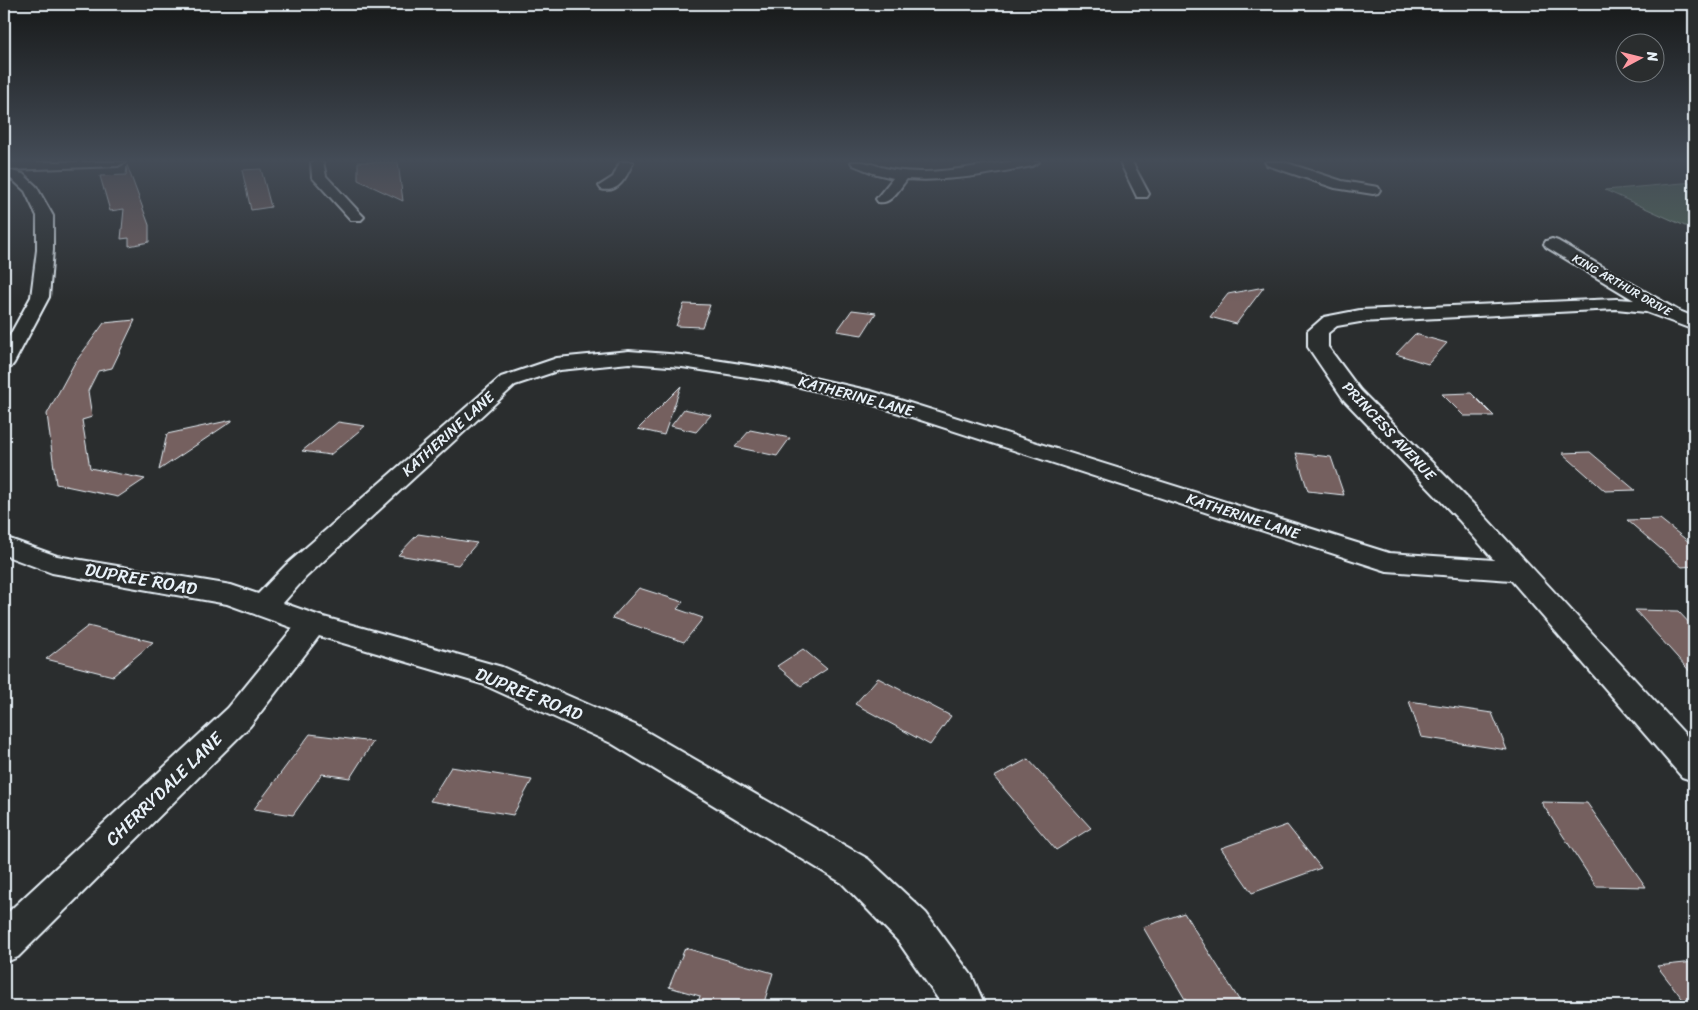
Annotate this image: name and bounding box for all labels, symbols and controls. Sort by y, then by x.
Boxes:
north arrow [1616,32,1666,82]
text: N [1639,49,1665,63]
street label: KING ARTHUR DRIVE [1568,247,1677,323]
street label: KATHERINE LANE [796,368,918,424]
street label: PRINCESS AVENUE [1336,375,1443,488]
street label: KATHERINE LANE [396,384,502,483]
street label: KATHERINE LANE [1183,485,1305,547]
street label: DUPREE ROAD [82,553,200,605]
street label: DUPREE ROAD [470,658,588,730]
street label: CHERRYDALE LANE [98,723,231,854]

